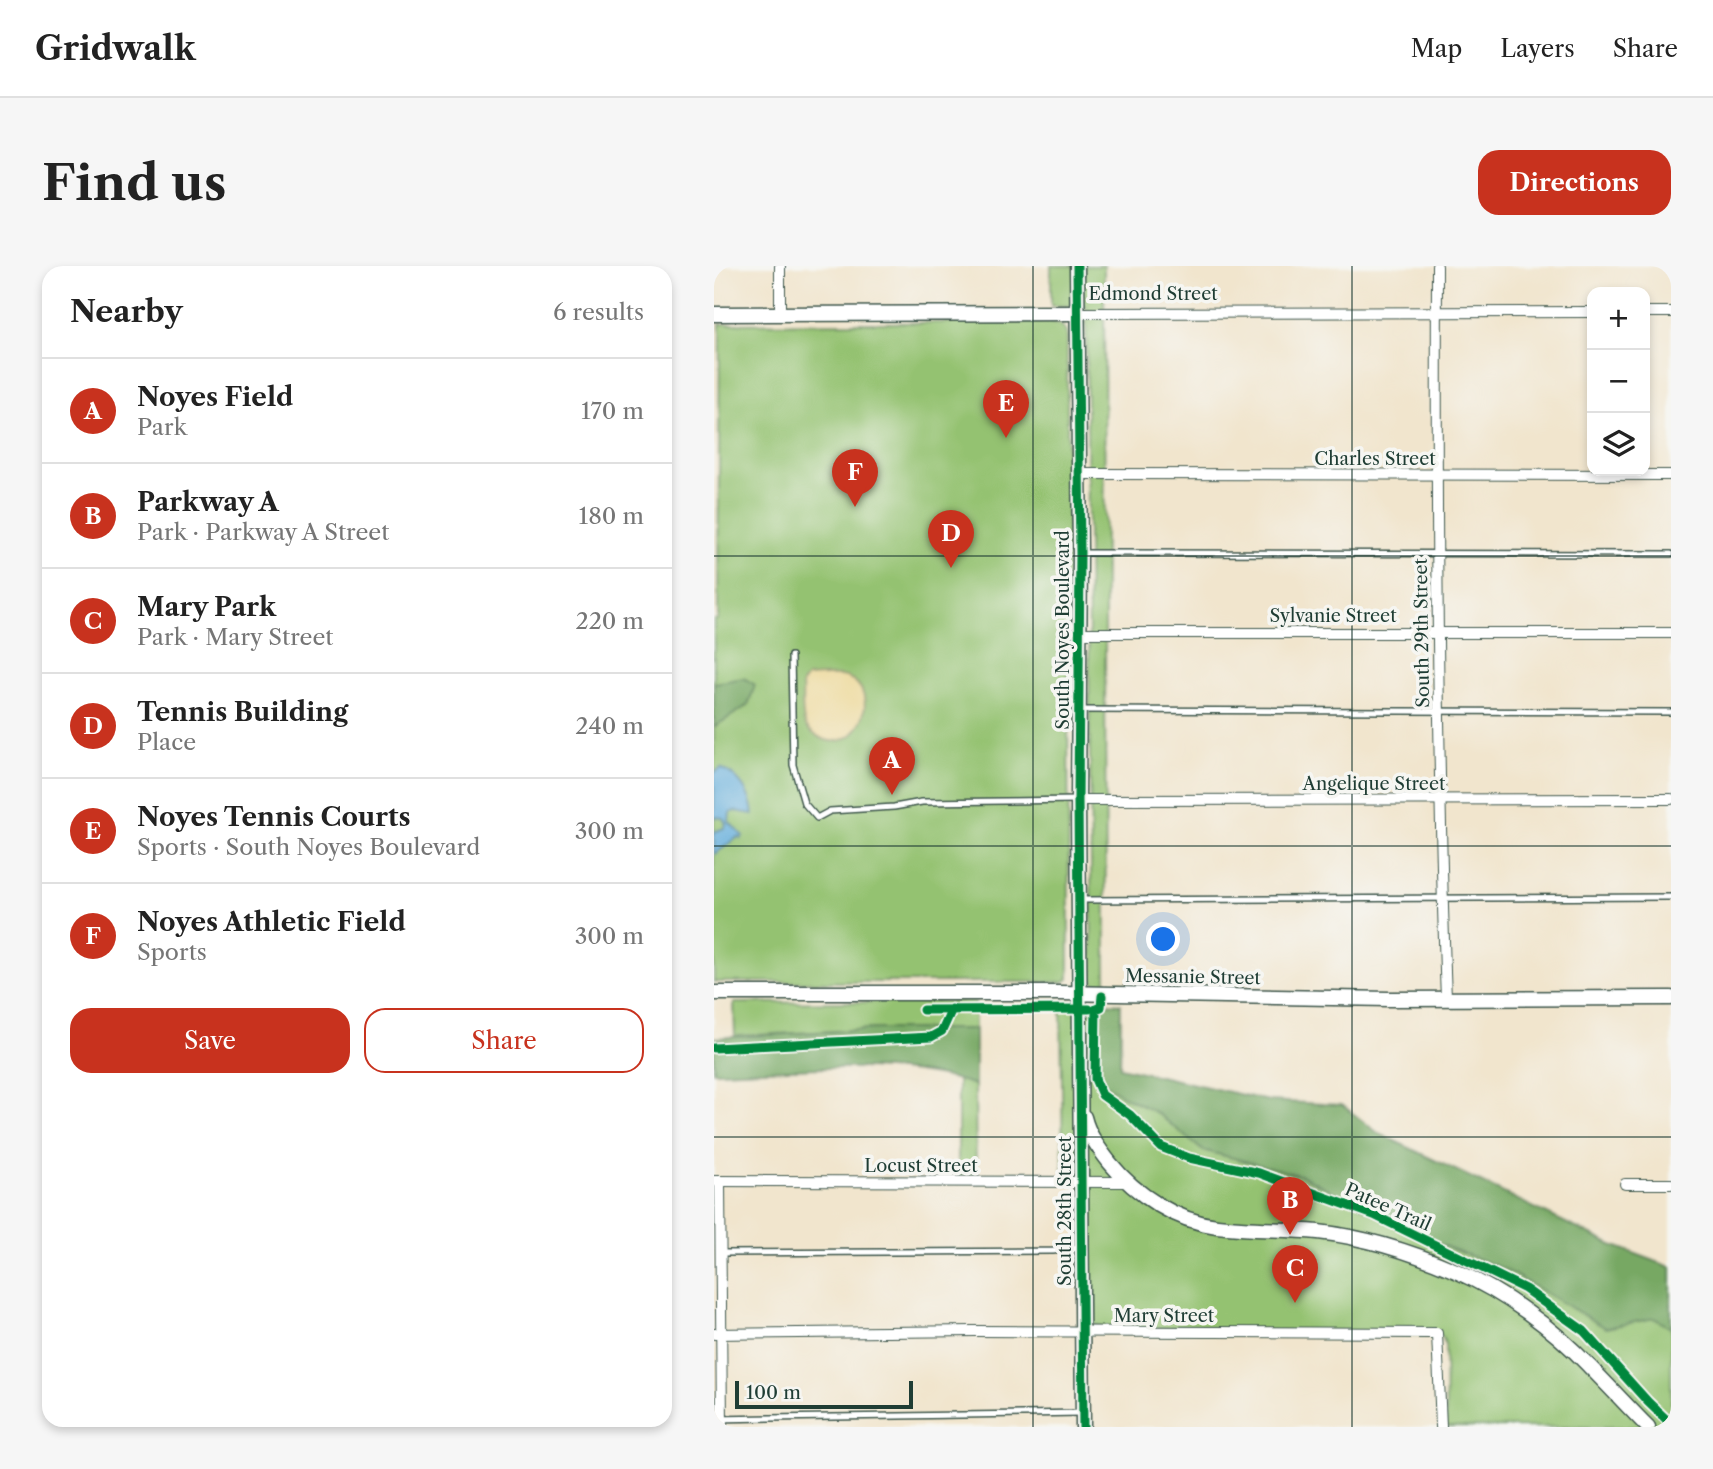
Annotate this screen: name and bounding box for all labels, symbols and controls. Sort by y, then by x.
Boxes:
text: Gridwalk [35,28,196,69]
text: Map [1411,34,1462,63]
text: Layers [1500,34,1575,63]
text: Share [1613,34,1678,63]
button: Directions [1478,150,1671,215]
text: Find us [42,152,226,213]
street label: Edmond Street [1088,283,1218,305]
map controls [1587,287,1650,476]
button: + [1587,287,1650,350]
text: Nearby [70,293,183,330]
text: 6 results [553,298,644,326]
button: − [1587,350,1650,413]
pin: E [983,380,1029,438]
text: Noyes Field [137,381,293,413]
text: A [84,397,102,425]
text: 170 m [581,397,644,425]
text: Park [137,413,187,441]
button: layers [1587,413,1650,476]
street label: Charles Street [1314,448,1436,470]
pin: F [832,449,878,507]
text: Parkway A [137,486,279,518]
text: B [84,502,102,530]
text: 180 m [579,502,644,530]
pin: D [928,510,974,568]
text: Park · Parkway A Street [137,518,389,546]
street label: South Noyes Boulevard [1052,530,1074,730]
street label: South 29th Street [1410,557,1434,708]
text: Mary Park [137,591,276,623]
street label: Sylvanie Street [1269,605,1397,627]
text: C [84,607,102,635]
text: 220 m [575,607,644,635]
text: Park · Mary Street [137,623,333,651]
text: Tennis Building [137,696,348,728]
text: D [83,712,103,740]
text: 240 m [575,712,644,740]
text: Place [137,728,196,756]
pin: A [869,737,915,795]
street label: Angelique Street [1302,773,1446,795]
text: Noyes Tennis Courts [137,801,410,833]
text: E [85,817,101,845]
text: 300 m [575,817,644,845]
text: Sports · South Noyes Boulevard [137,833,480,861]
text: Noyes Athletic Field [137,906,406,938]
text: F [85,922,101,950]
text: 300 m [575,922,644,950]
your location [1146,922,1180,956]
text: Sports [137,938,207,966]
street label: Messanie Street [1125,965,1262,989]
button: Save [70,1008,350,1073]
button: Share [364,1008,644,1073]
street label: South 28th Street [1054,1135,1076,1286]
street label: Locust Street [864,1155,978,1177]
pin: B [1267,1177,1313,1235]
street label: Patee Trail [1341,1178,1435,1236]
pin: C [1272,1245,1318,1303]
street label: Mary Street [1114,1305,1215,1327]
scale bar [735,1378,914,1410]
text: 100 m [746,1381,801,1404]

